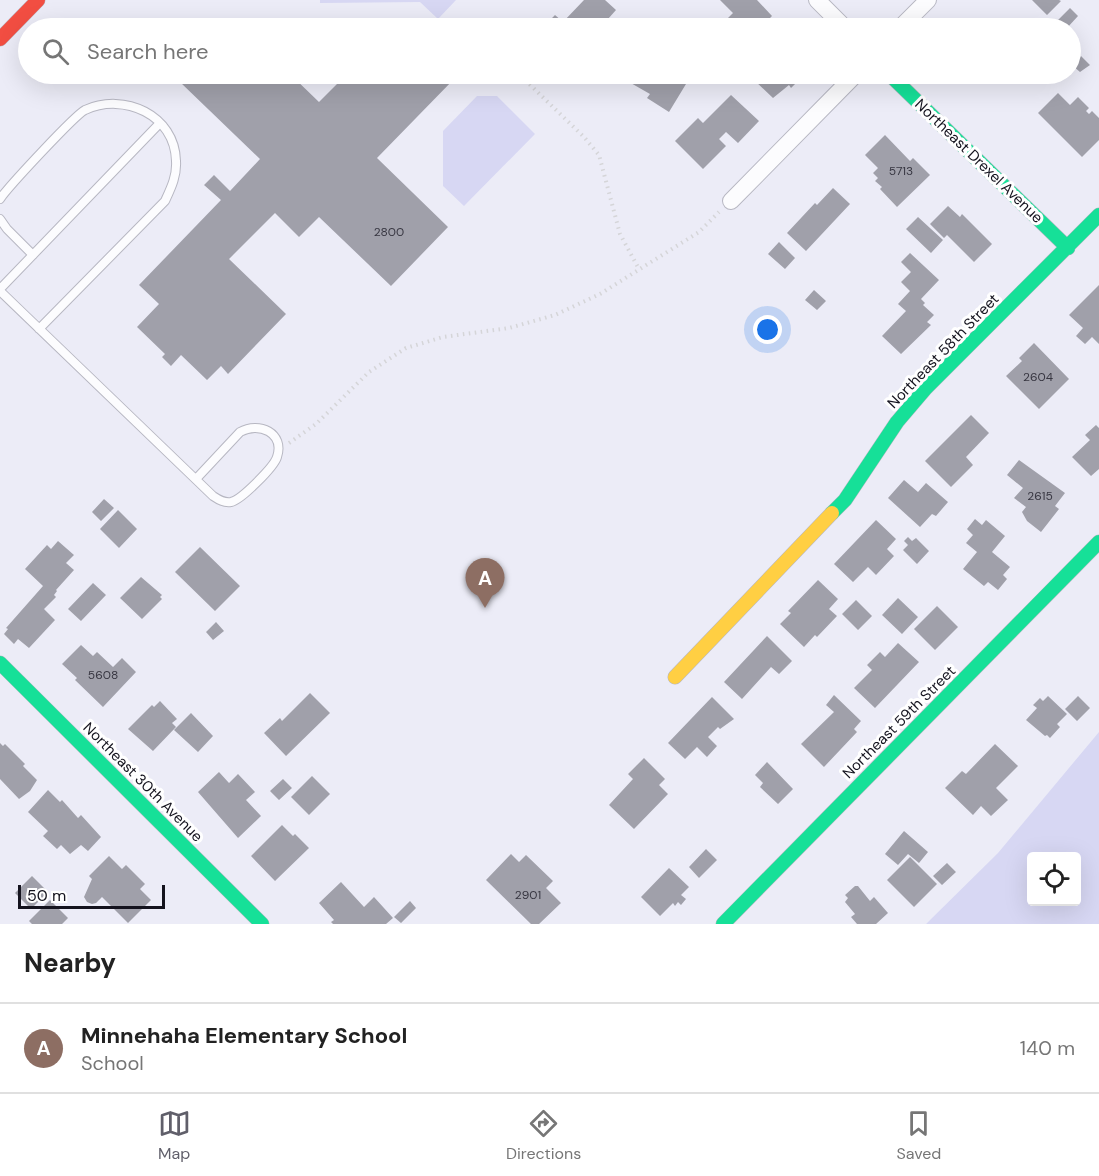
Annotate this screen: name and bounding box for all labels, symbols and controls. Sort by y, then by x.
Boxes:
search box [18,18,1081,84]
icon: search [39,35,72,68]
text: Search here [87,37,208,66]
street label: Northeast Drexel Avenue [911,94,1047,228]
house number: 5713 [889,163,913,179]
house number: 2800 [374,224,404,240]
street label: Northeast 58th Street [883,289,1003,413]
your location [753,315,782,344]
house number: 2604 [1023,369,1053,385]
house number: 2615 [1027,488,1053,504]
pin: A [466,558,504,608]
street label: Northeast 59th Street [838,661,960,783]
house number: 5608 [88,667,118,683]
street label: Northeast 30th Avenue [79,718,207,846]
map controls [1027,852,1081,906]
button: locate [1027,852,1081,906]
scale bar [18,882,165,910]
text: 50 m [27,885,66,906]
house number: 2901 [515,887,541,903]
text: Nearby [24,946,116,980]
text: Minnehaha Elementary School [81,1021,407,1050]
text: A [36,1035,51,1061]
text: 140 m [1020,1035,1075,1061]
text: School [81,1050,144,1076]
tab: Map [158,1107,191,1164]
tab: Directions [506,1107,581,1164]
tab: Saved [897,1107,941,1164]

